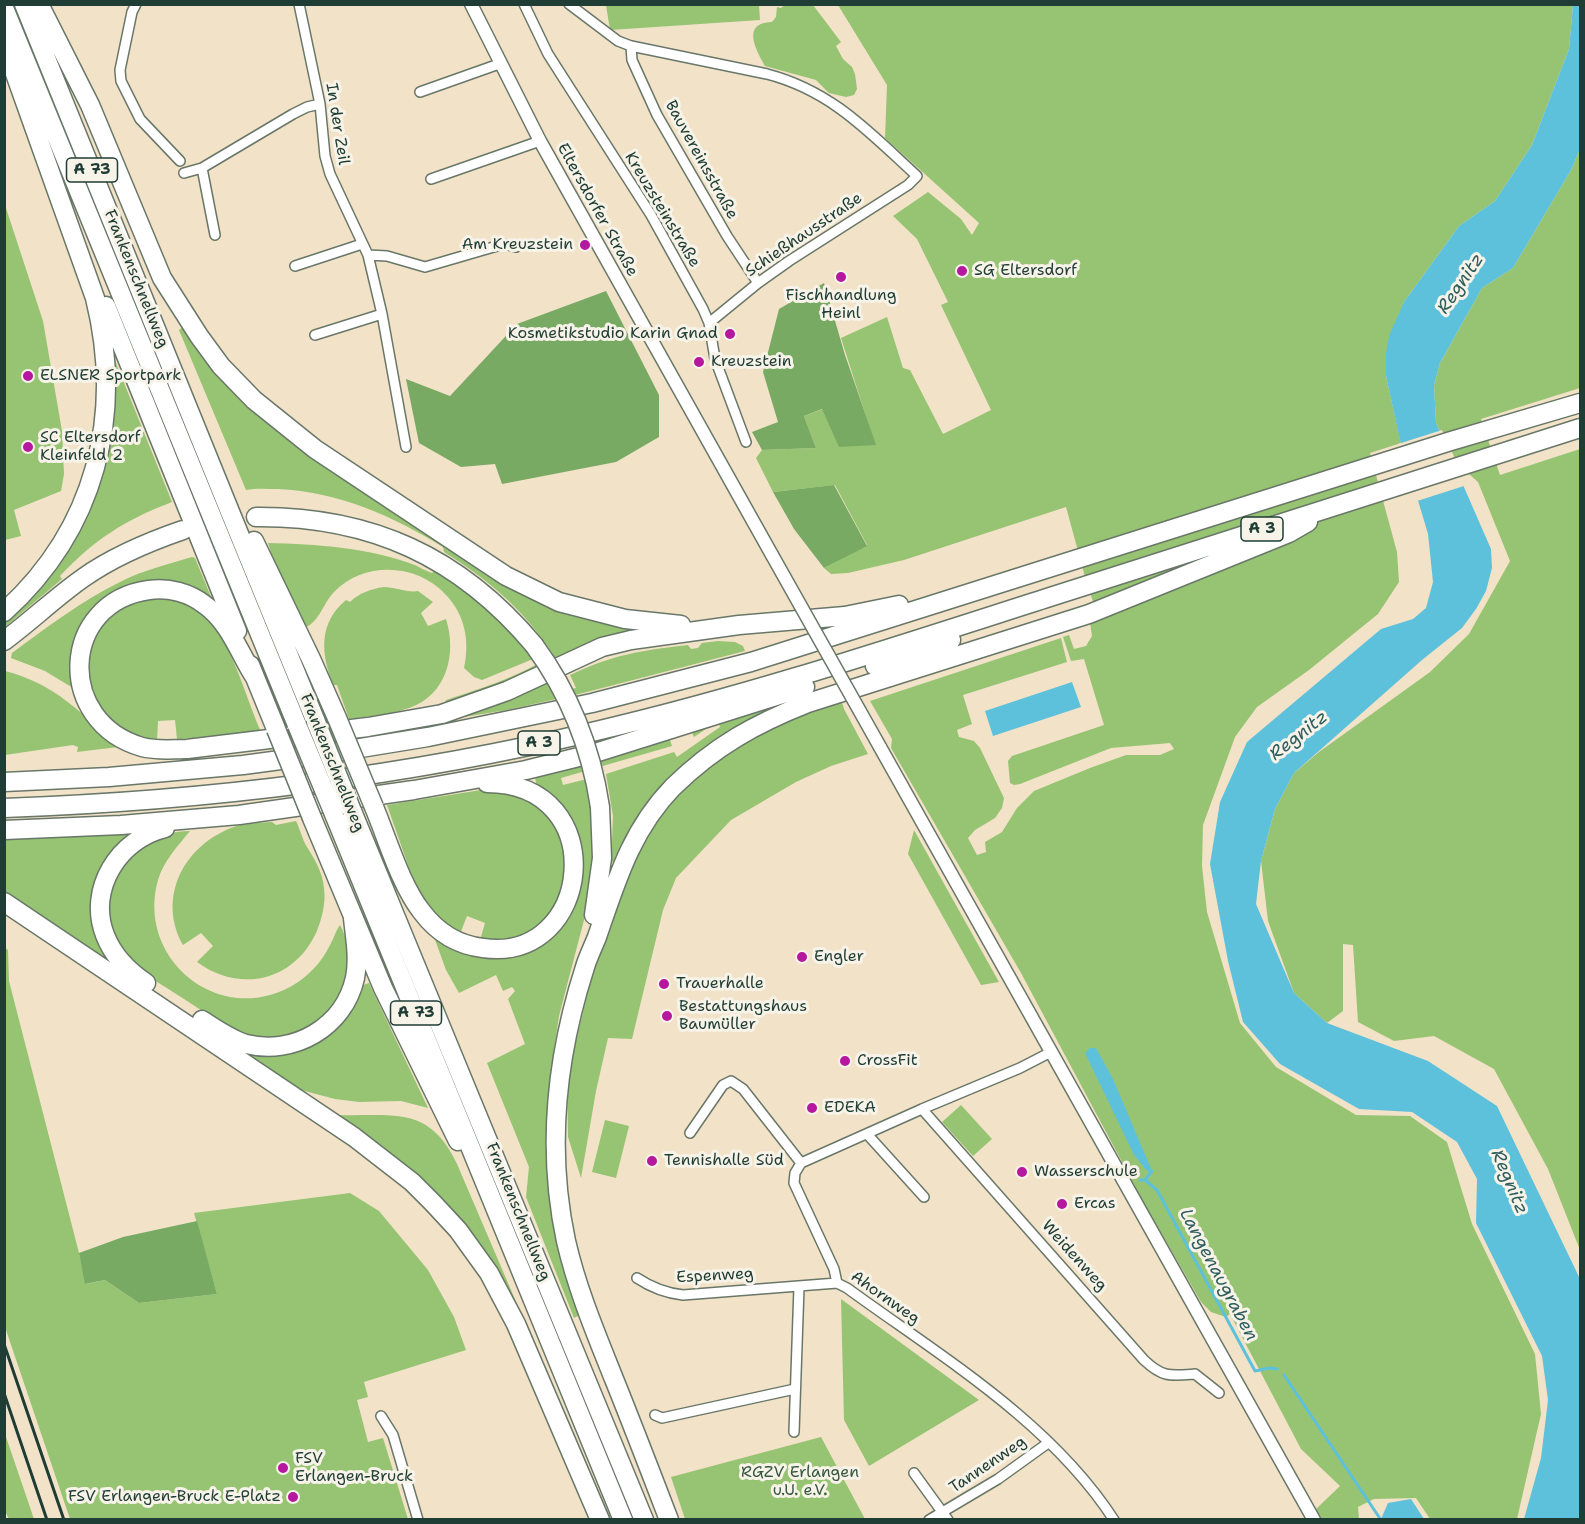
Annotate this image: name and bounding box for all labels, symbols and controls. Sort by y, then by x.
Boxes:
street label: In der Zeil [321,82,353,166]
street label: Bauvereinsstraße [660,97,742,223]
street label: Eltersdorfer Straße [552,140,642,280]
street label: Kreuzsteinstraße [620,149,704,271]
road number: A 73 [66,158,118,182]
street label: Schießhausstraße [742,189,866,281]
street label: Frankenschnellweg [100,207,172,351]
place label: Am Kreuzstein [462,235,573,255]
marker: Am Kreuzstein [578,238,592,252]
water label: Regnitz [1433,250,1489,318]
place label: SG Eltersdorf [974,261,1077,281]
marker: SG Eltersdorf [955,264,969,278]
marker: Fischhandlung Heinl [834,270,848,284]
place label: Fischhandlung Heinl [785,286,897,324]
place label: Kosmetikstudio Karin Gnad [508,324,718,344]
marker: Kosmetikstudio Karin Gnad [723,327,737,341]
place label: Kreuzstein [711,352,792,372]
marker: Kreuzstein [692,355,706,369]
place label: ELSNER Sportpark [40,366,181,386]
marker: ELSNER Sportpark [21,369,35,383]
place label: SC Eltersdorf Kleinfeld 2 [40,428,141,466]
marker: SC Eltersdorf Kleinfeld 2 [21,440,35,454]
road number: A 3 [1241,517,1283,541]
street label: Frankenschnellweg [296,691,368,835]
water label: Regnitz [1266,707,1332,765]
road number: A 3 [518,731,560,755]
place label: Engler [814,947,864,967]
marker: Engler [795,950,809,964]
place label: Trauerhalle [676,974,764,994]
marker: Trauerhalle [657,977,671,991]
place label: Bestattungshaus Baumüller [679,997,807,1035]
road number: A 73 [390,1001,442,1025]
marker: Bestattungshaus Baumüller [660,1009,674,1023]
place label: CrossFit [857,1051,918,1071]
marker: CrossFit [838,1054,852,1068]
place label: EDEKA [824,1098,876,1118]
marker: EDEKA [805,1101,819,1115]
street label: Frankenschnellweg [482,1140,554,1284]
water label: Regnitz [1486,1146,1532,1218]
place label: Tennishalle Süd [664,1151,784,1171]
marker: Tennishalle Süd [645,1154,659,1168]
place label: Wasserschule [1034,1162,1138,1182]
marker: Wasserschule [1015,1165,1029,1179]
place label: Ercas [1074,1194,1116,1214]
marker: Ercas [1055,1197,1069,1211]
water label: Langenaugraben [1174,1205,1262,1345]
street label: Weidenweg [1037,1217,1111,1295]
street label: Espenweg [676,1264,754,1288]
street label: Ahornweg [847,1267,923,1329]
street label: Tannenweg [946,1432,1030,1498]
place label: FSV Erlangen-Bruck [295,1449,413,1487]
marker: FSV Erlangen-Bruck [276,1461,290,1475]
park label: RGZV Erlangen u.U. e.V. [741,1463,859,1501]
place label: FSV Erlangen-Bruck E-Platz [68,1487,281,1507]
marker: FSV Erlangen-Bruck E-Platz [286,1490,300,1504]

